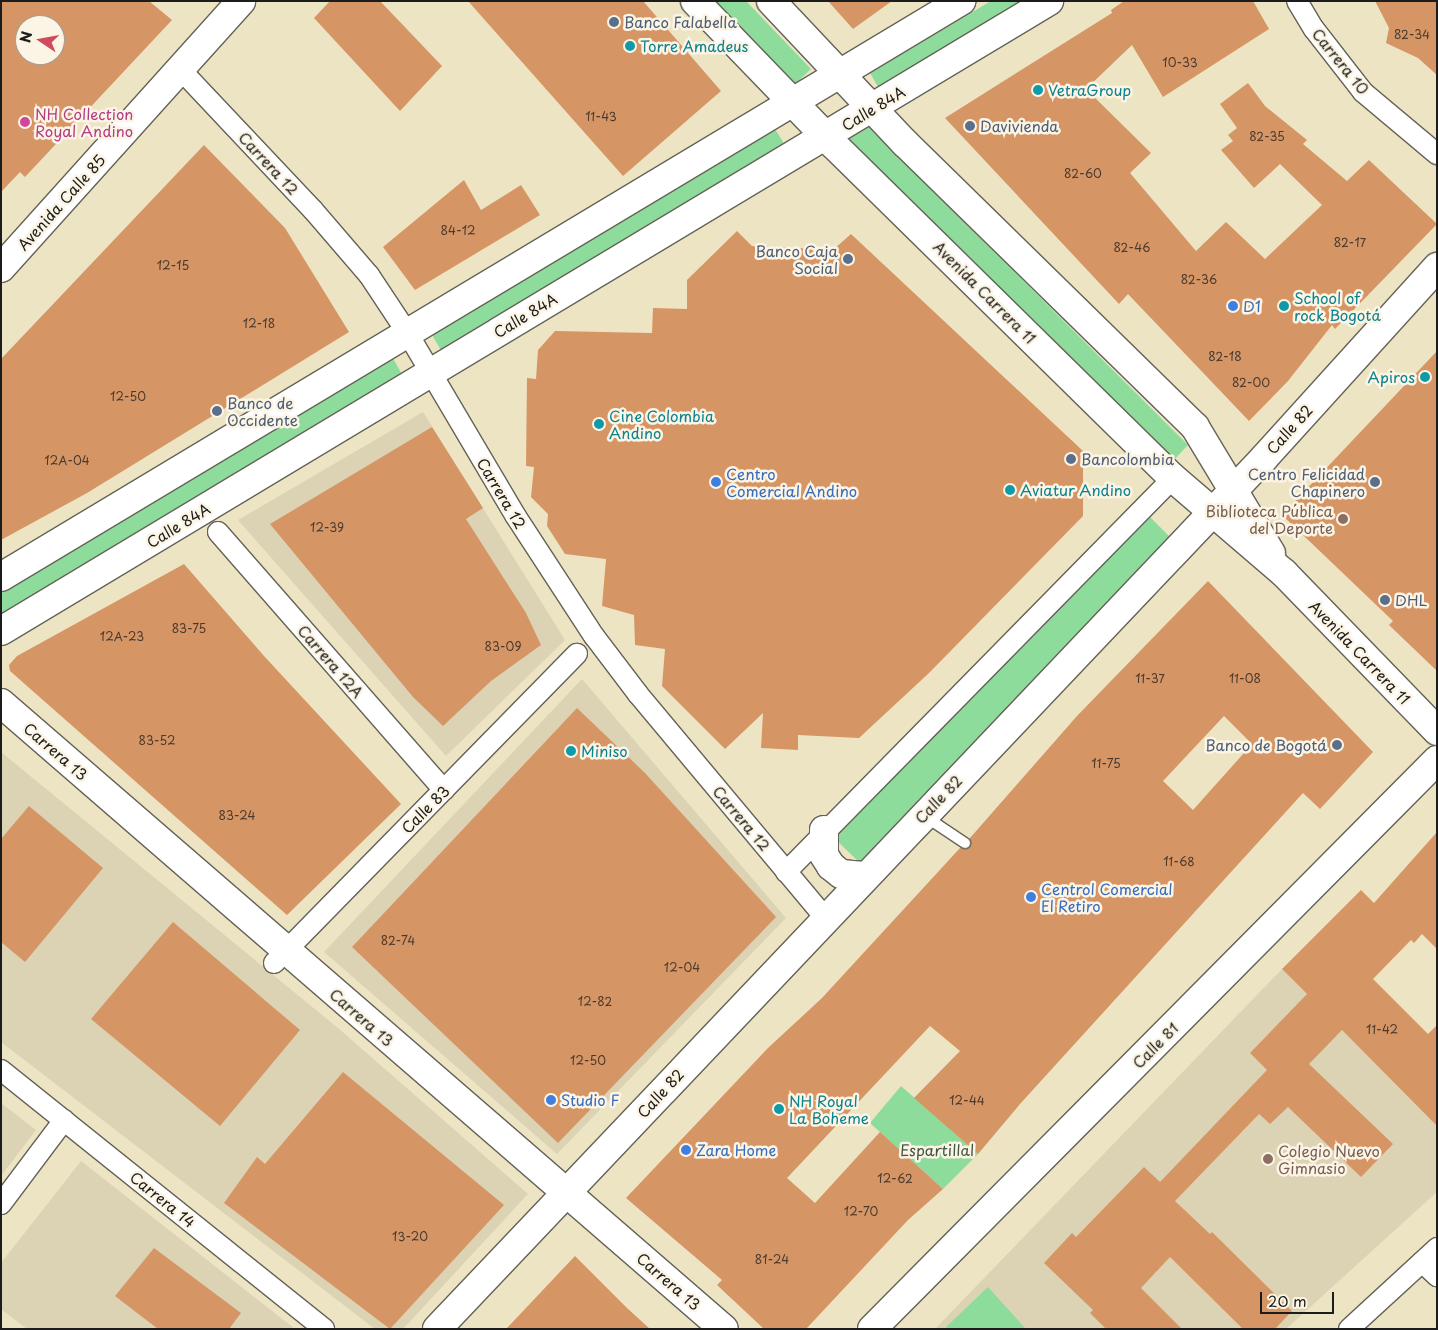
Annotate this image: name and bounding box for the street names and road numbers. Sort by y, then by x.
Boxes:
street label: Carrera 10 [1309,24,1373,98]
street label: Calle 84A [838,82,908,134]
street label: Carrera 12 [235,128,303,198]
street label: Avenida Calle 85 [13,151,109,253]
street label: Avenida Carrera 11 [930,237,1040,347]
street label: Calle 84A [490,289,560,341]
street label: Calle 82 [1262,401,1316,457]
street label: Carrera 12 [474,454,530,532]
street label: Calle 84A [143,499,213,551]
street label: Avenida Carrera 11 [1306,596,1414,708]
street label: Carrera 12A [294,621,368,701]
street label: Carrera 13 [20,718,92,784]
street label: Calle 82 [911,771,965,827]
street label: Calle 83 [397,781,453,837]
street label: Carrera 12 [710,782,774,854]
street label: Carrera 13 [326,984,398,1050]
street label: Calle 81 [1128,1018,1182,1072]
street label: Calle 82 [633,1065,687,1121]
street label: Carrera 14 [127,1167,199,1231]
street label: Carrera 13 [633,1248,705,1314]

